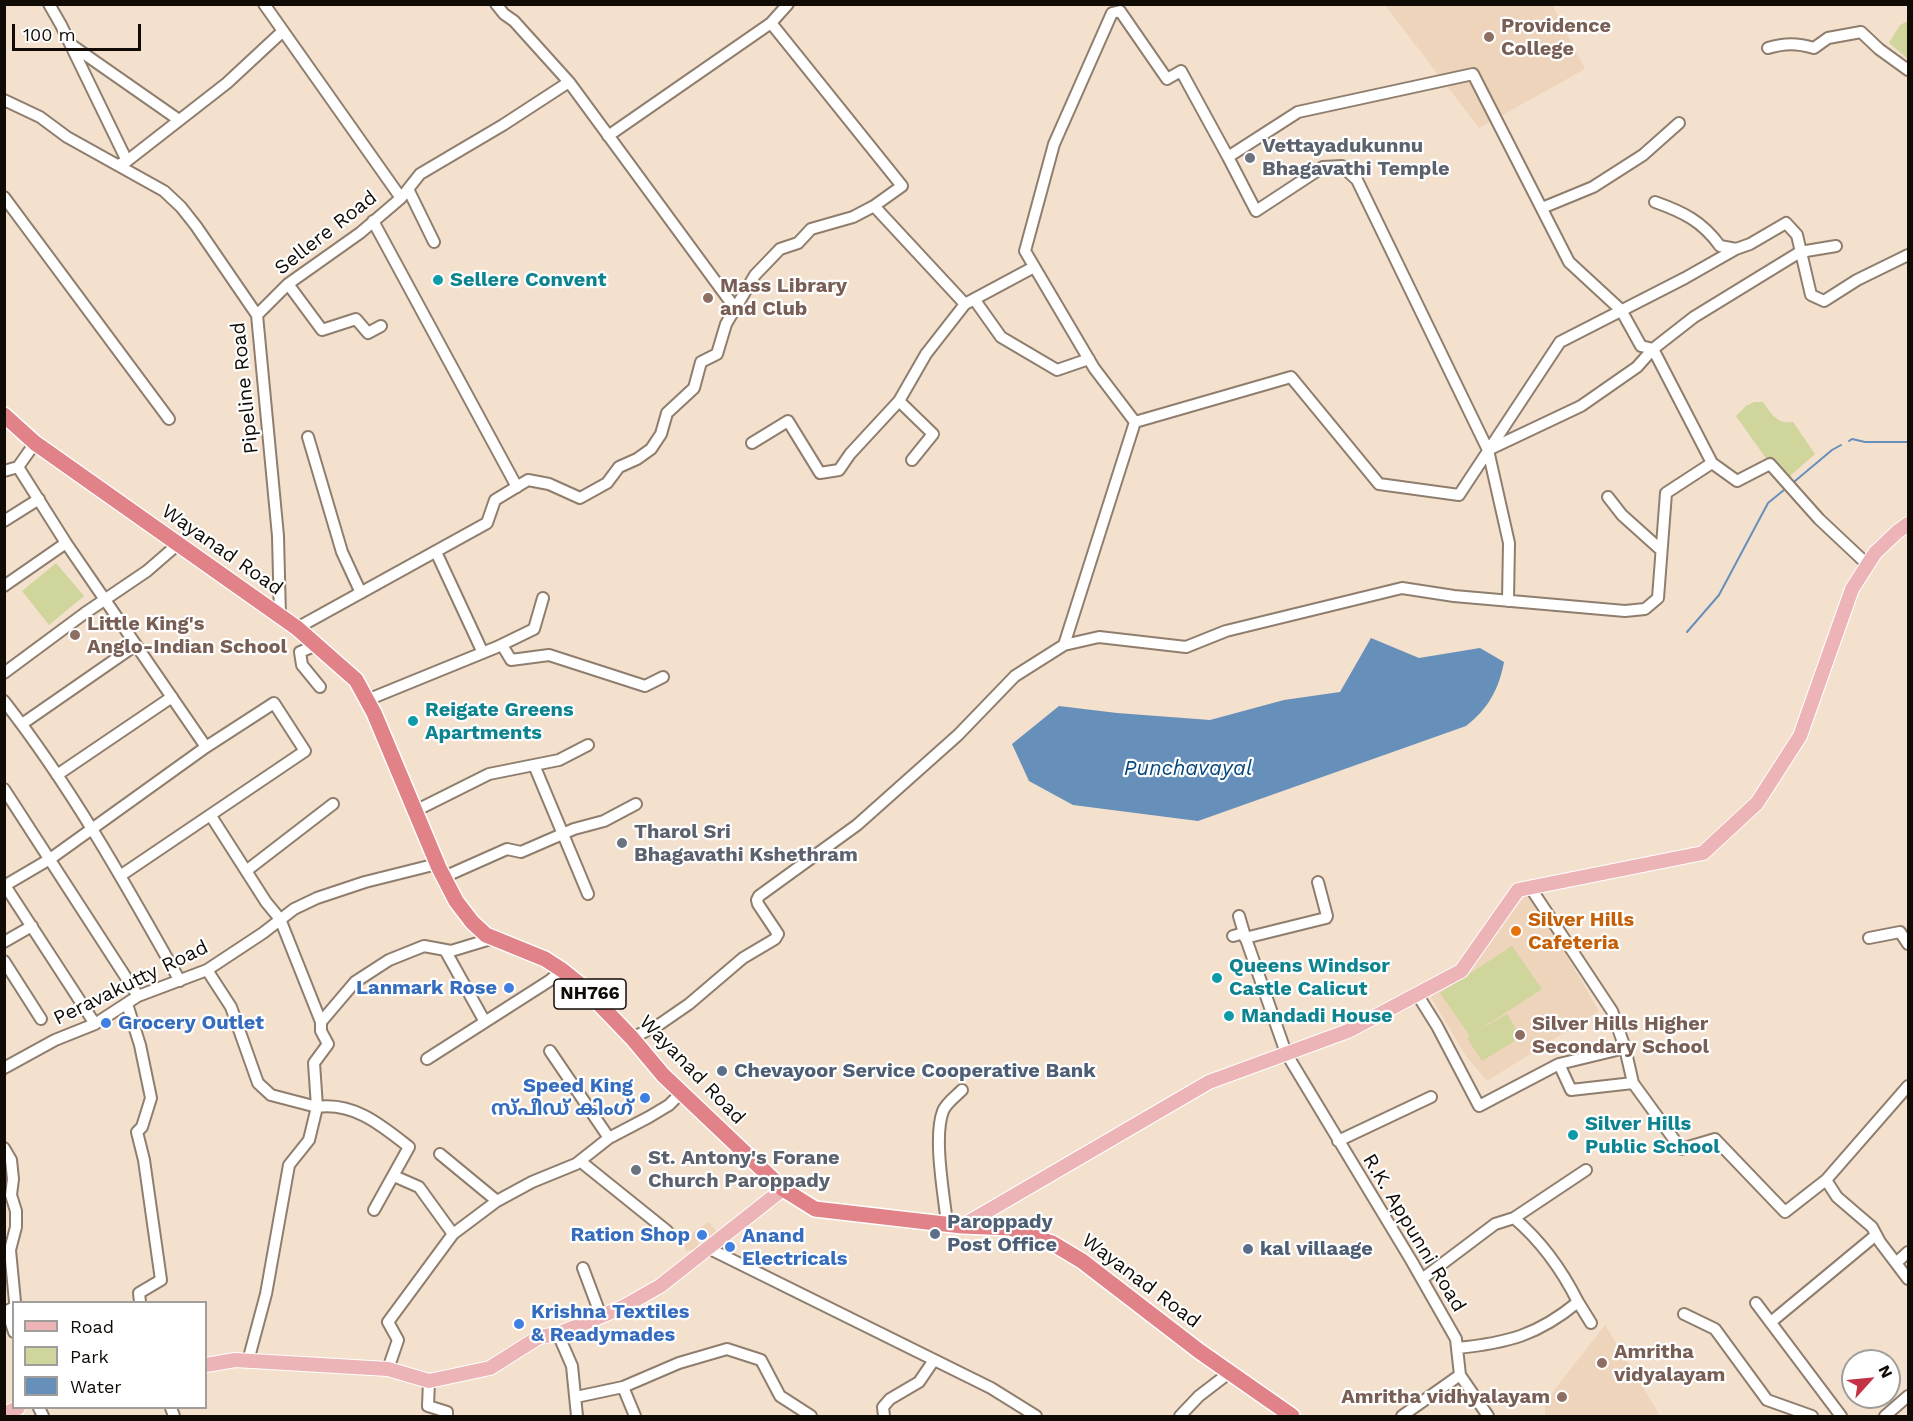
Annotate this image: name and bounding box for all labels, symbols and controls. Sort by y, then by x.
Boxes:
scale bar [15,12,144,50]
place label: Providence College [1501,14,1611,61]
text: 100 m [23,24,76,45]
marker: Providence College [1482,30,1496,44]
place label: Vettayadukunnu Bhagavathi Temple [1262,134,1449,181]
marker: Vettayadukunnu Bhagavathi Temple [1243,151,1257,165]
street label: Sellere Road [270,186,382,280]
place label: Sellere Convent [450,268,606,292]
marker: Sellere Convent [431,273,445,287]
place label: Mass Library and Club [720,274,847,321]
marker: Mass Library and Club [701,291,715,305]
street label: Pipeline Road [226,321,264,455]
street label: Wayanad Road [157,499,287,601]
place label: Little King's Anglo-Indian School [87,612,287,659]
marker: Little King's Anglo-Indian School [68,628,82,642]
place label: Reigate Greens Apartments [425,698,574,745]
marker: Reigate Greens Apartments [406,714,420,728]
water label: Punchavayal [1124,756,1252,782]
place label: Tharol Sri Bhagavathi Kshethram [634,820,858,867]
marker: Tharol Sri Bhagavathi Kshethram [615,836,629,850]
place label: Silver Hills Cafeteria [1528,908,1634,955]
marker: Silver Hills Cafeteria [1509,924,1523,938]
street label: Peravakutty Road [50,935,212,1031]
place label: Queens Windsor Castle Calicut [1229,954,1390,1001]
marker: Queens Windsor Castle Calicut [1210,971,1224,985]
place label: Lanmark Rose [356,976,497,1000]
road number: NH766 [554,979,626,1009]
marker: Lanmark Rose [502,981,516,995]
place label: Mandadi House [1241,1004,1393,1028]
marker: Mandadi House [1222,1009,1236,1023]
street label: Wayanad Road [634,1010,750,1130]
place label: Grocery Outlet [118,1011,264,1035]
place label: Silver Hills Higher Secondary School [1532,1012,1709,1059]
marker: Grocery Outlet [99,1016,113,1030]
marker: Silver Hills Higher Secondary School [1513,1028,1527,1042]
place label: Chevayoor Service Cooperative Bank [734,1059,1096,1083]
marker: Chevayoor Service Cooperative Bank [715,1064,729,1078]
place label: Speed King സ്പീഡ് കിംഗ് [491,1074,633,1121]
marker: Speed King സ്പീഡ് കിംഗ് [638,1091,652,1105]
place label: Silver Hills Public School [1585,1112,1720,1159]
marker: Silver Hills Public School [1566,1128,1580,1142]
place label: St. Antony's Forane Church Paroppady [648,1146,840,1193]
street label: R.K. Appunni Road [1357,1150,1471,1316]
marker: St. Antony's Forane Church Paroppady [629,1163,643,1177]
place label: Paroppady Post Office [947,1210,1057,1257]
place label: Ration Shop [571,1223,690,1247]
place label: Anand Electricals [742,1224,847,1271]
marker: Paroppady Post Office [928,1227,942,1241]
marker: Ration Shop [695,1228,709,1242]
street label: Wayanad Road [1077,1229,1205,1333]
place label: kal villaage [1260,1237,1373,1261]
marker: Anand Electricals [723,1240,737,1254]
marker: kal villaage [1241,1242,1255,1256]
place label: Krishna Textiles & Readymades [531,1300,689,1347]
legend [12,1301,207,1409]
text: Road [70,1316,114,1337]
marker: Krishna Textiles & Readymades [512,1317,526,1331]
place label: Amritha vidyalayam [1614,1340,1725,1387]
text: Park [70,1346,109,1367]
north arrow [1841,1349,1901,1409]
marker: Amritha vidyalayam [1595,1356,1609,1370]
text: N [1875,1362,1897,1381]
text: Water [70,1376,122,1397]
place label: Amritha vidhyalayam [1341,1385,1550,1409]
marker: Amritha vidhyalayam [1555,1390,1569,1404]

